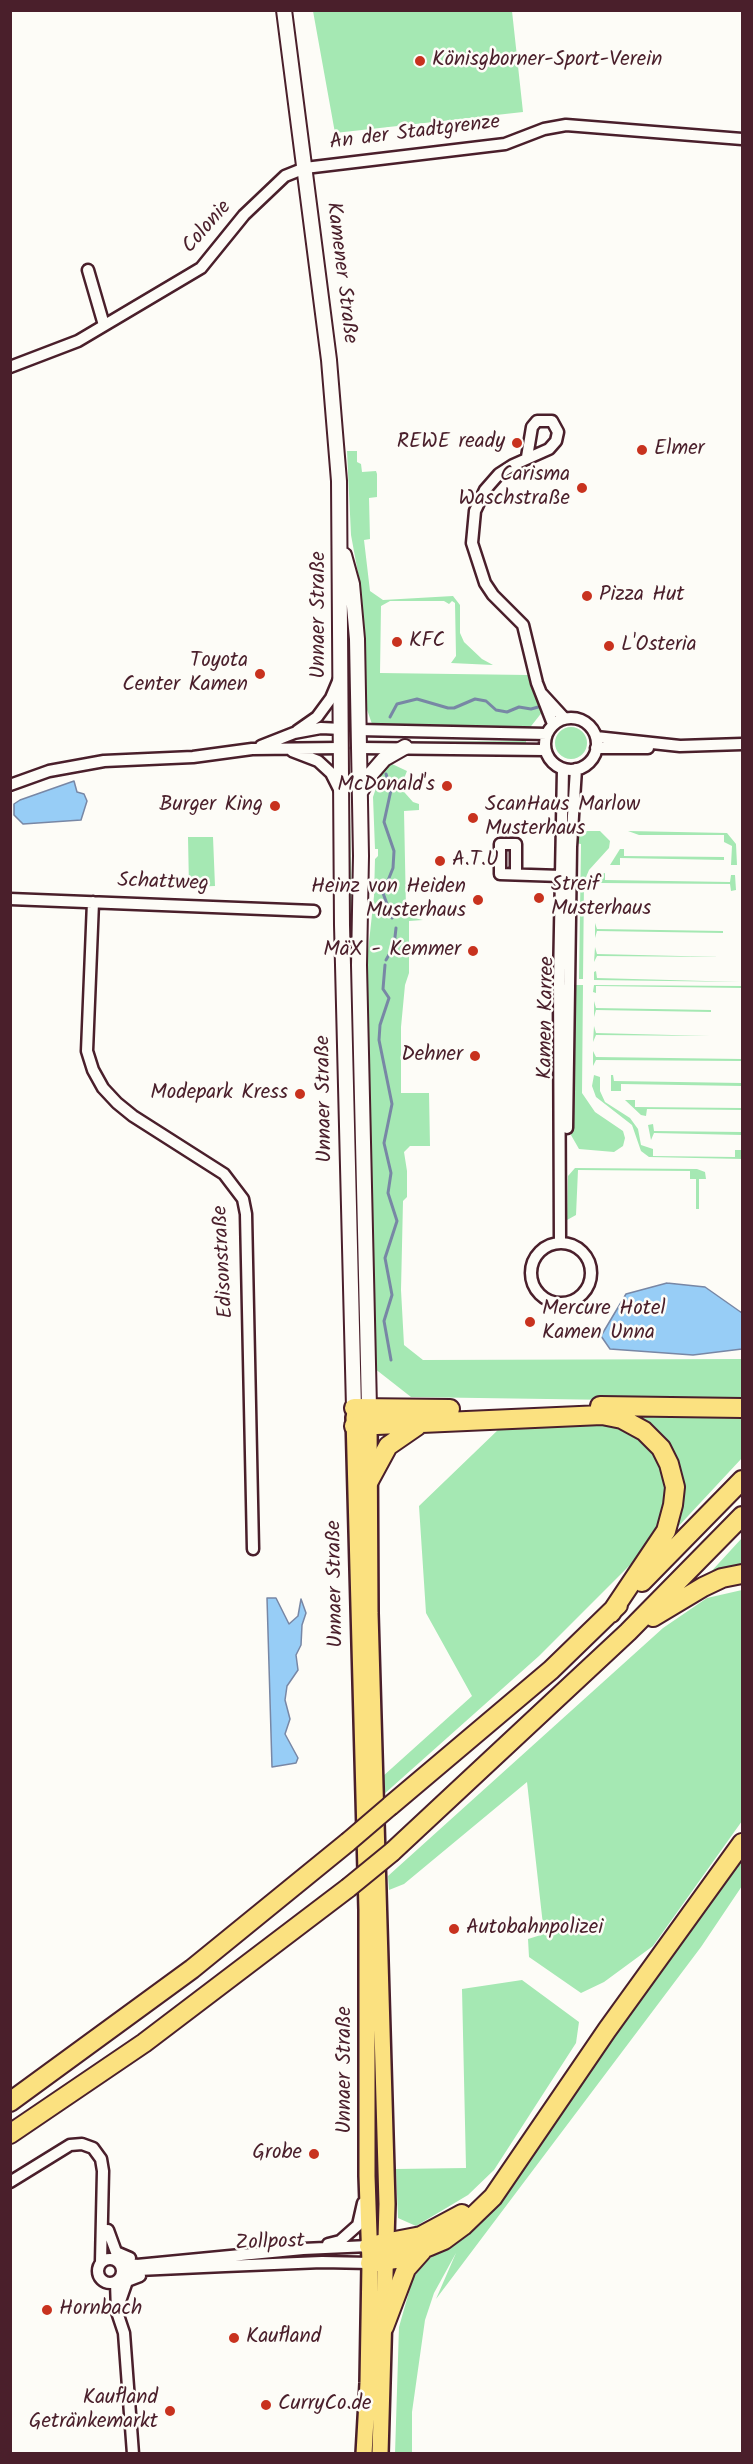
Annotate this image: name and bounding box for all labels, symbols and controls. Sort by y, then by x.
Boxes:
place label: Könisgborner-Sport-Verein [432,48,662,74]
marker: Könisgborner-Sport-Verein [413,54,427,68]
street label: An der Stadtgrenze [328,111,502,157]
street label: Colonie [178,196,238,260]
street label: Kamener Straße [319,201,361,345]
place label: REWE ready [397,430,505,456]
marker: REWE ready [510,436,524,450]
place label: Elmer [654,437,705,463]
marker: Elmer [635,443,649,457]
place label: Carisma Waschstraße [459,463,570,513]
marker: Carisma Waschstraße [575,481,589,495]
street label: Unnaer Straße [307,551,333,679]
place label: Pizza Hut [599,583,684,609]
marker: Pizza Hut [580,589,594,603]
place label: KFC [409,629,445,655]
place label: L'Osteria [621,633,697,659]
marker: KFC [390,635,404,649]
marker: L'Osteria [602,639,616,653]
place label: Toyota Center Kamen [122,649,248,699]
marker: Toyota Center Kamen [253,667,267,681]
place label: McDonald's [337,773,435,799]
marker: McDonald's [440,779,454,793]
place label: Burger King [159,793,263,819]
place label: ScanHaus Marlow Musterhaus [485,793,640,843]
marker: Burger King [268,799,282,813]
marker: ScanHaus Marlow Musterhaus [466,811,480,825]
place label: A.T.U [452,848,499,874]
marker: A.T.U [433,854,447,868]
street label: Schattweg [117,870,209,898]
place label: Streif Musterhaus [551,873,651,923]
place label: Heinz von Heiden Musterhaus [311,875,466,925]
marker: Streif Musterhaus [532,891,546,905]
marker: Heinz von Heiden Musterhaus [471,893,485,907]
place label: MäX - Kemmer [323,938,461,964]
marker: MäX - Kemmer [466,944,480,958]
street label: Kamen Karree [534,956,562,1080]
street label: Unnaer Straße [312,1035,340,1163]
place label: Dehner [401,1043,463,1069]
marker: Dehner [468,1049,482,1063]
place label: Modepark Kress [150,1081,288,1107]
marker: Modepark Kress [293,1087,307,1101]
street label: Edisonstraße [209,1205,241,1319]
place label: Mercure Hotel Kamen Unna [542,1297,666,1347]
marker: Mercure Hotel Kamen Unna [523,1315,537,1329]
street label: Unnaer Straße [323,1520,351,1648]
place label: Autobahnpolizei [466,1916,603,1942]
marker: Autobahnpolizei [447,1922,461,1936]
street label: Unnaer Straße [333,2006,359,2134]
place label: Grobe [252,2141,302,2167]
marker: Grobe [307,2147,321,2161]
street label: Zollpost [235,2230,305,2258]
place label: Hornbach [59,2297,142,2323]
marker: Hornbach [40,2303,54,2317]
place label: Kaufland [246,2325,321,2351]
marker: Kaufland [227,2331,241,2345]
place label: Kaufland Getränkemarkt [29,2386,158,2436]
place label: CurryCo.de [278,2392,371,2418]
marker: CurryCo.de [259,2398,273,2412]
marker: Kaufland Getränkemarkt [163,2404,177,2418]

